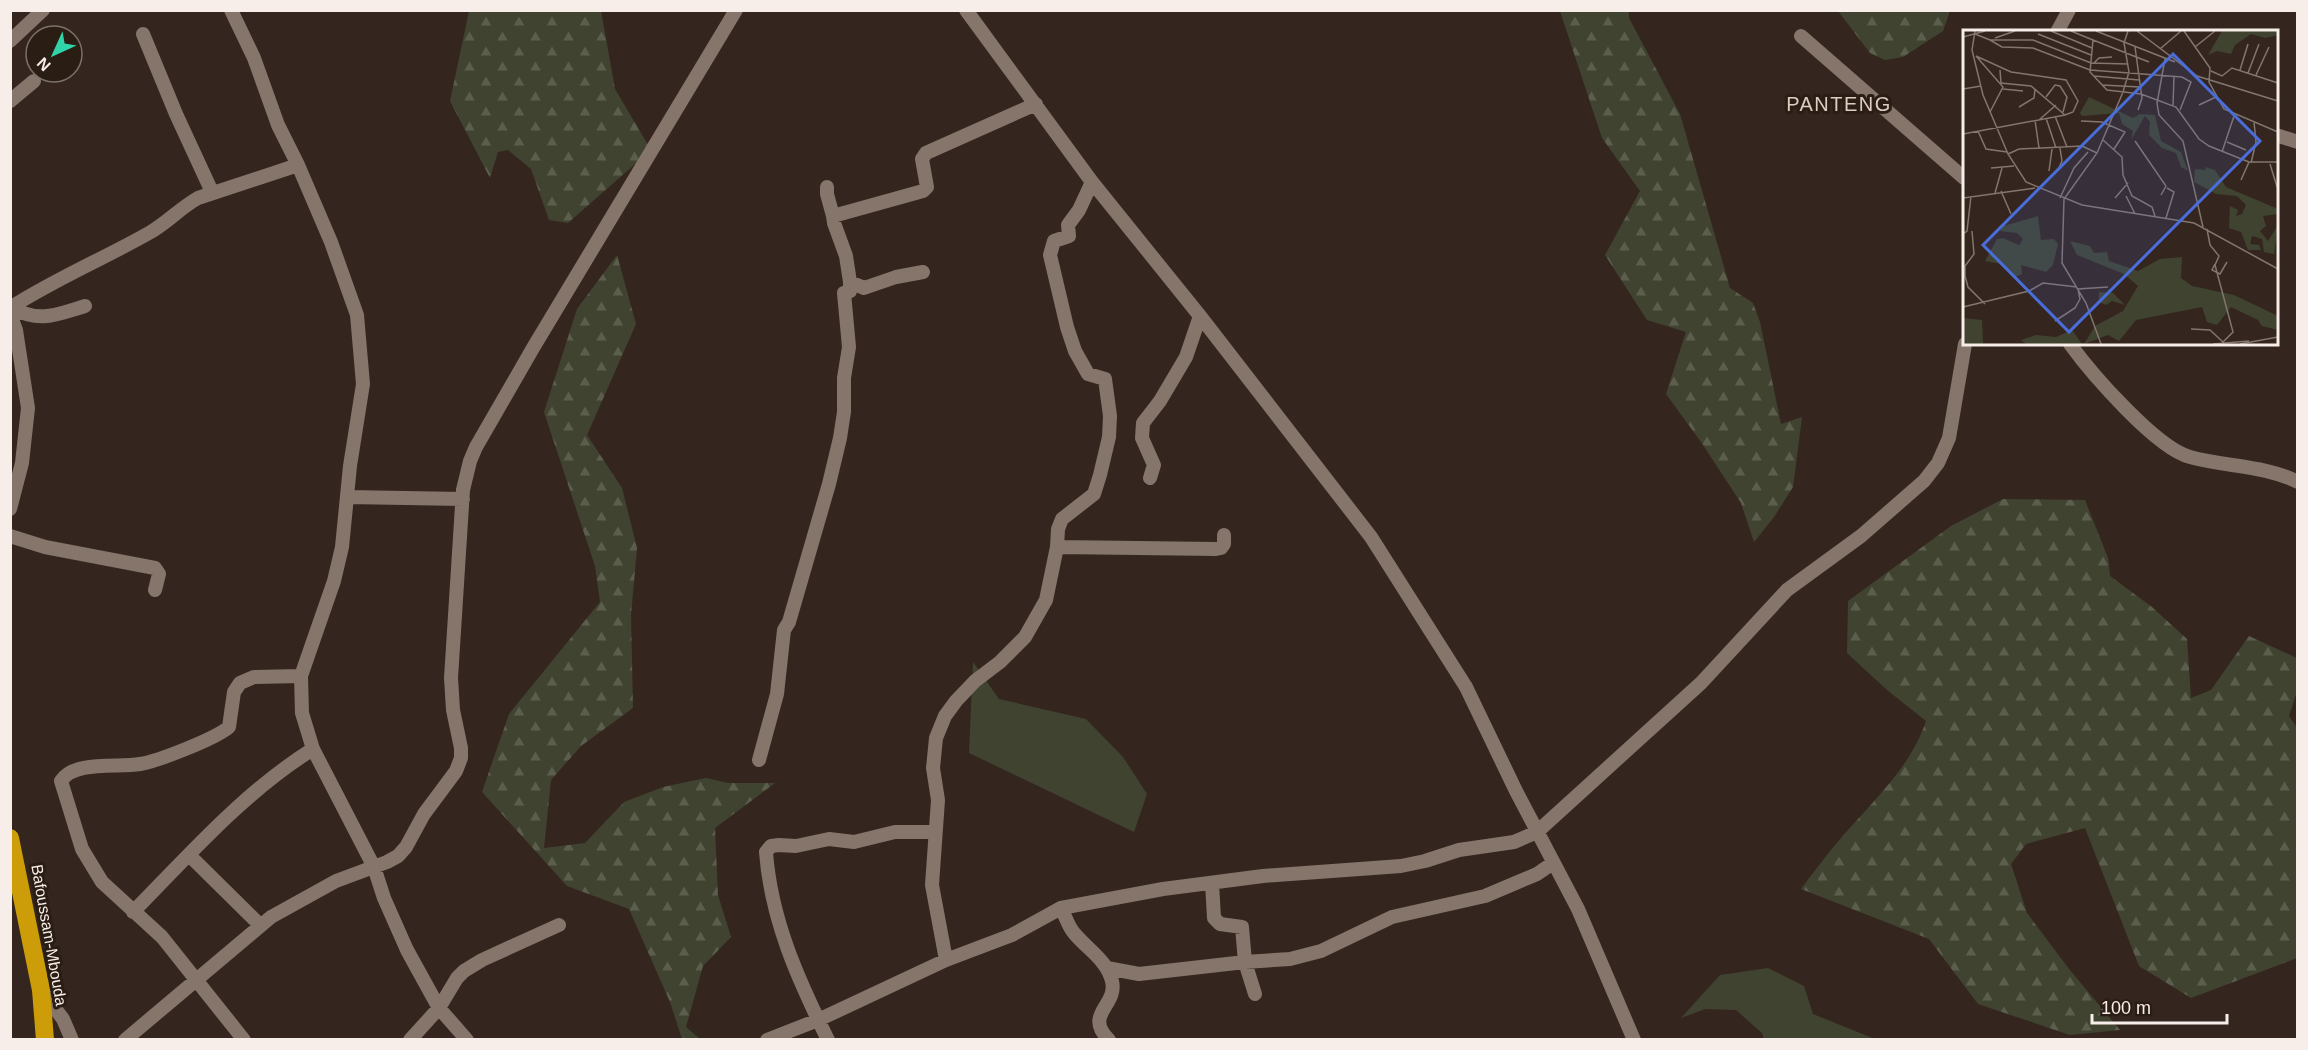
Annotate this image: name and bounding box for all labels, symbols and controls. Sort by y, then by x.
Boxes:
north arrow [24,24,84,84]
inset map [1963,30,2278,345]
text: N [34,54,54,74]
district label: PANTENG [1786,93,1892,115]
street label: Bafoussam-Mbouda [28,863,70,1007]
scale bar [2092,987,2227,1025]
text: 100 m [2101,998,2151,1018]

